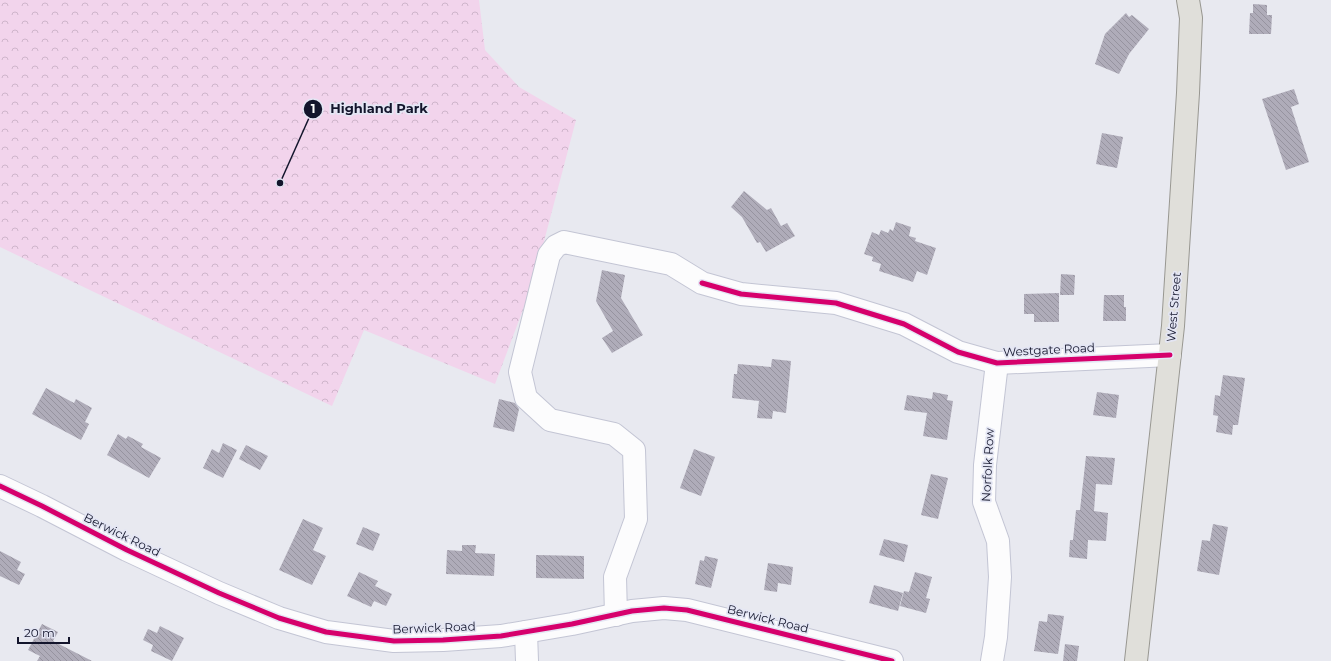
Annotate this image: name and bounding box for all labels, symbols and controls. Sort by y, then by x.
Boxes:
callout: Highland Park [303,96,436,121]
text: Highland Park [330,100,428,116]
text: 1 [311,101,315,116]
street label: West Street [1163,271,1184,343]
street label: Westgate Road [1003,340,1095,359]
street label: Norfolk Row [978,427,997,502]
street label: Berwick Road [81,510,163,560]
street label: Berwick Road [726,601,810,636]
scale bar [18,619,69,645]
street label: Berwick Road [392,619,476,636]
text: 20 m [24,625,55,640]

